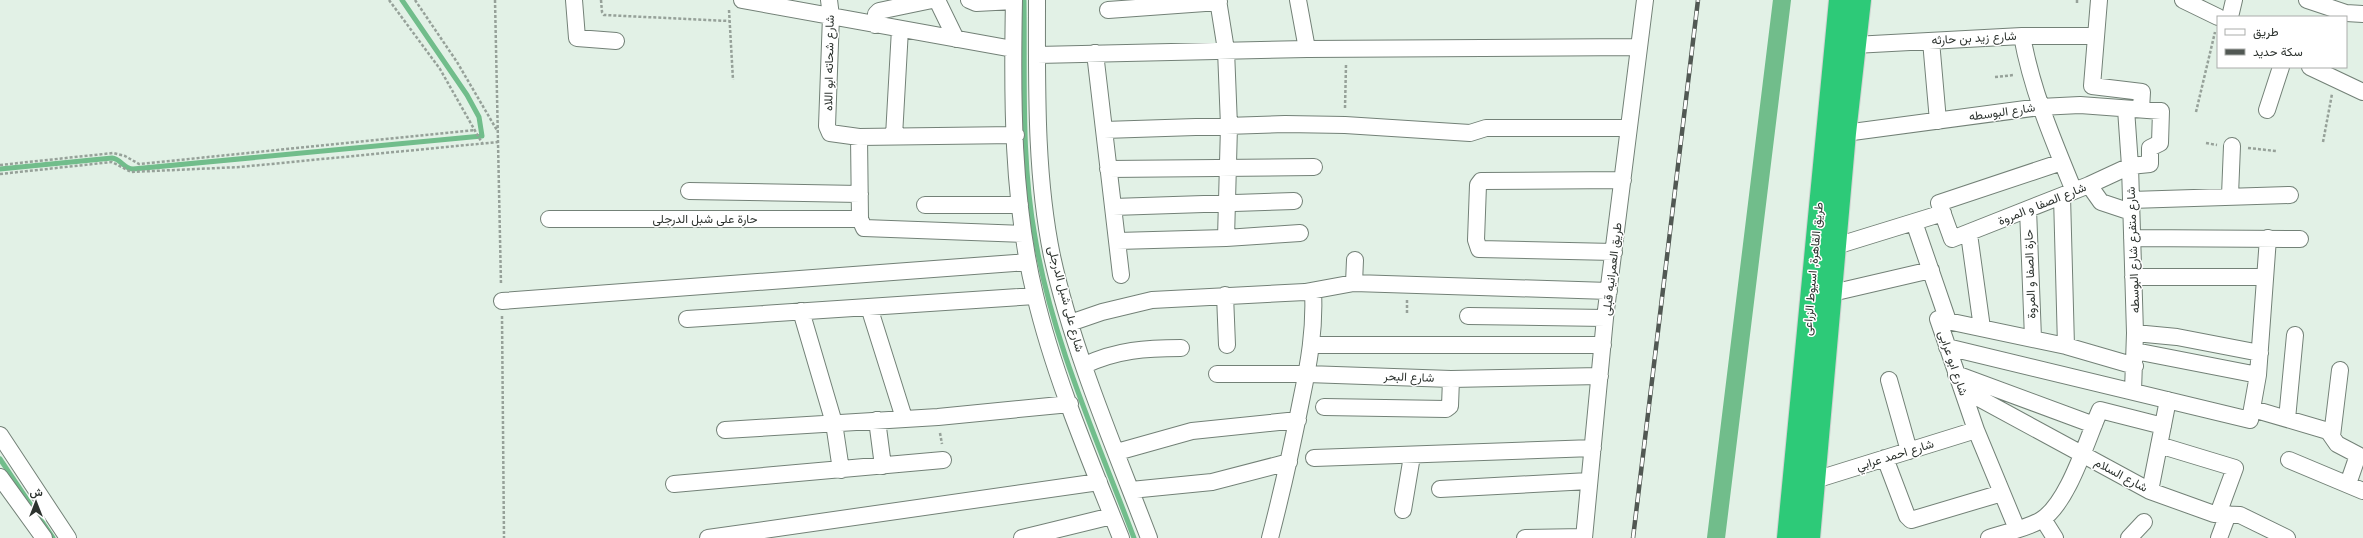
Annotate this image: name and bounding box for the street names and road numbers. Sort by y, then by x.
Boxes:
street label: شارع شحاته ابو اللاه [821,15,839,111]
street label: شارع زيد بن حارثه [1931,29,2017,49]
street label: شارع البوسطه [1968,100,2036,126]
street label: شارع الصفا و المروة [1996,180,2089,230]
street label: شارع متفرع شارع البوسطه [2124,186,2144,313]
street label: طريق القاهرة, اسيوط الزراعى [1800,201,1827,336]
street label: حارة على شبل الدرجلى [653,212,757,227]
street label: طريق العمرانيه قبلى [1599,221,1626,317]
street label: حارة الصفا و المروة [2021,229,2040,319]
street label: شارع على شبل الدرجلى [1043,245,1087,354]
street label: شارع ابو عرابى [1933,329,1971,398]
street label: شارع البحر [1382,369,1435,387]
street label: شارع احمد عرابي [1855,437,1936,476]
street label: شارع السلام [2091,455,2150,497]

